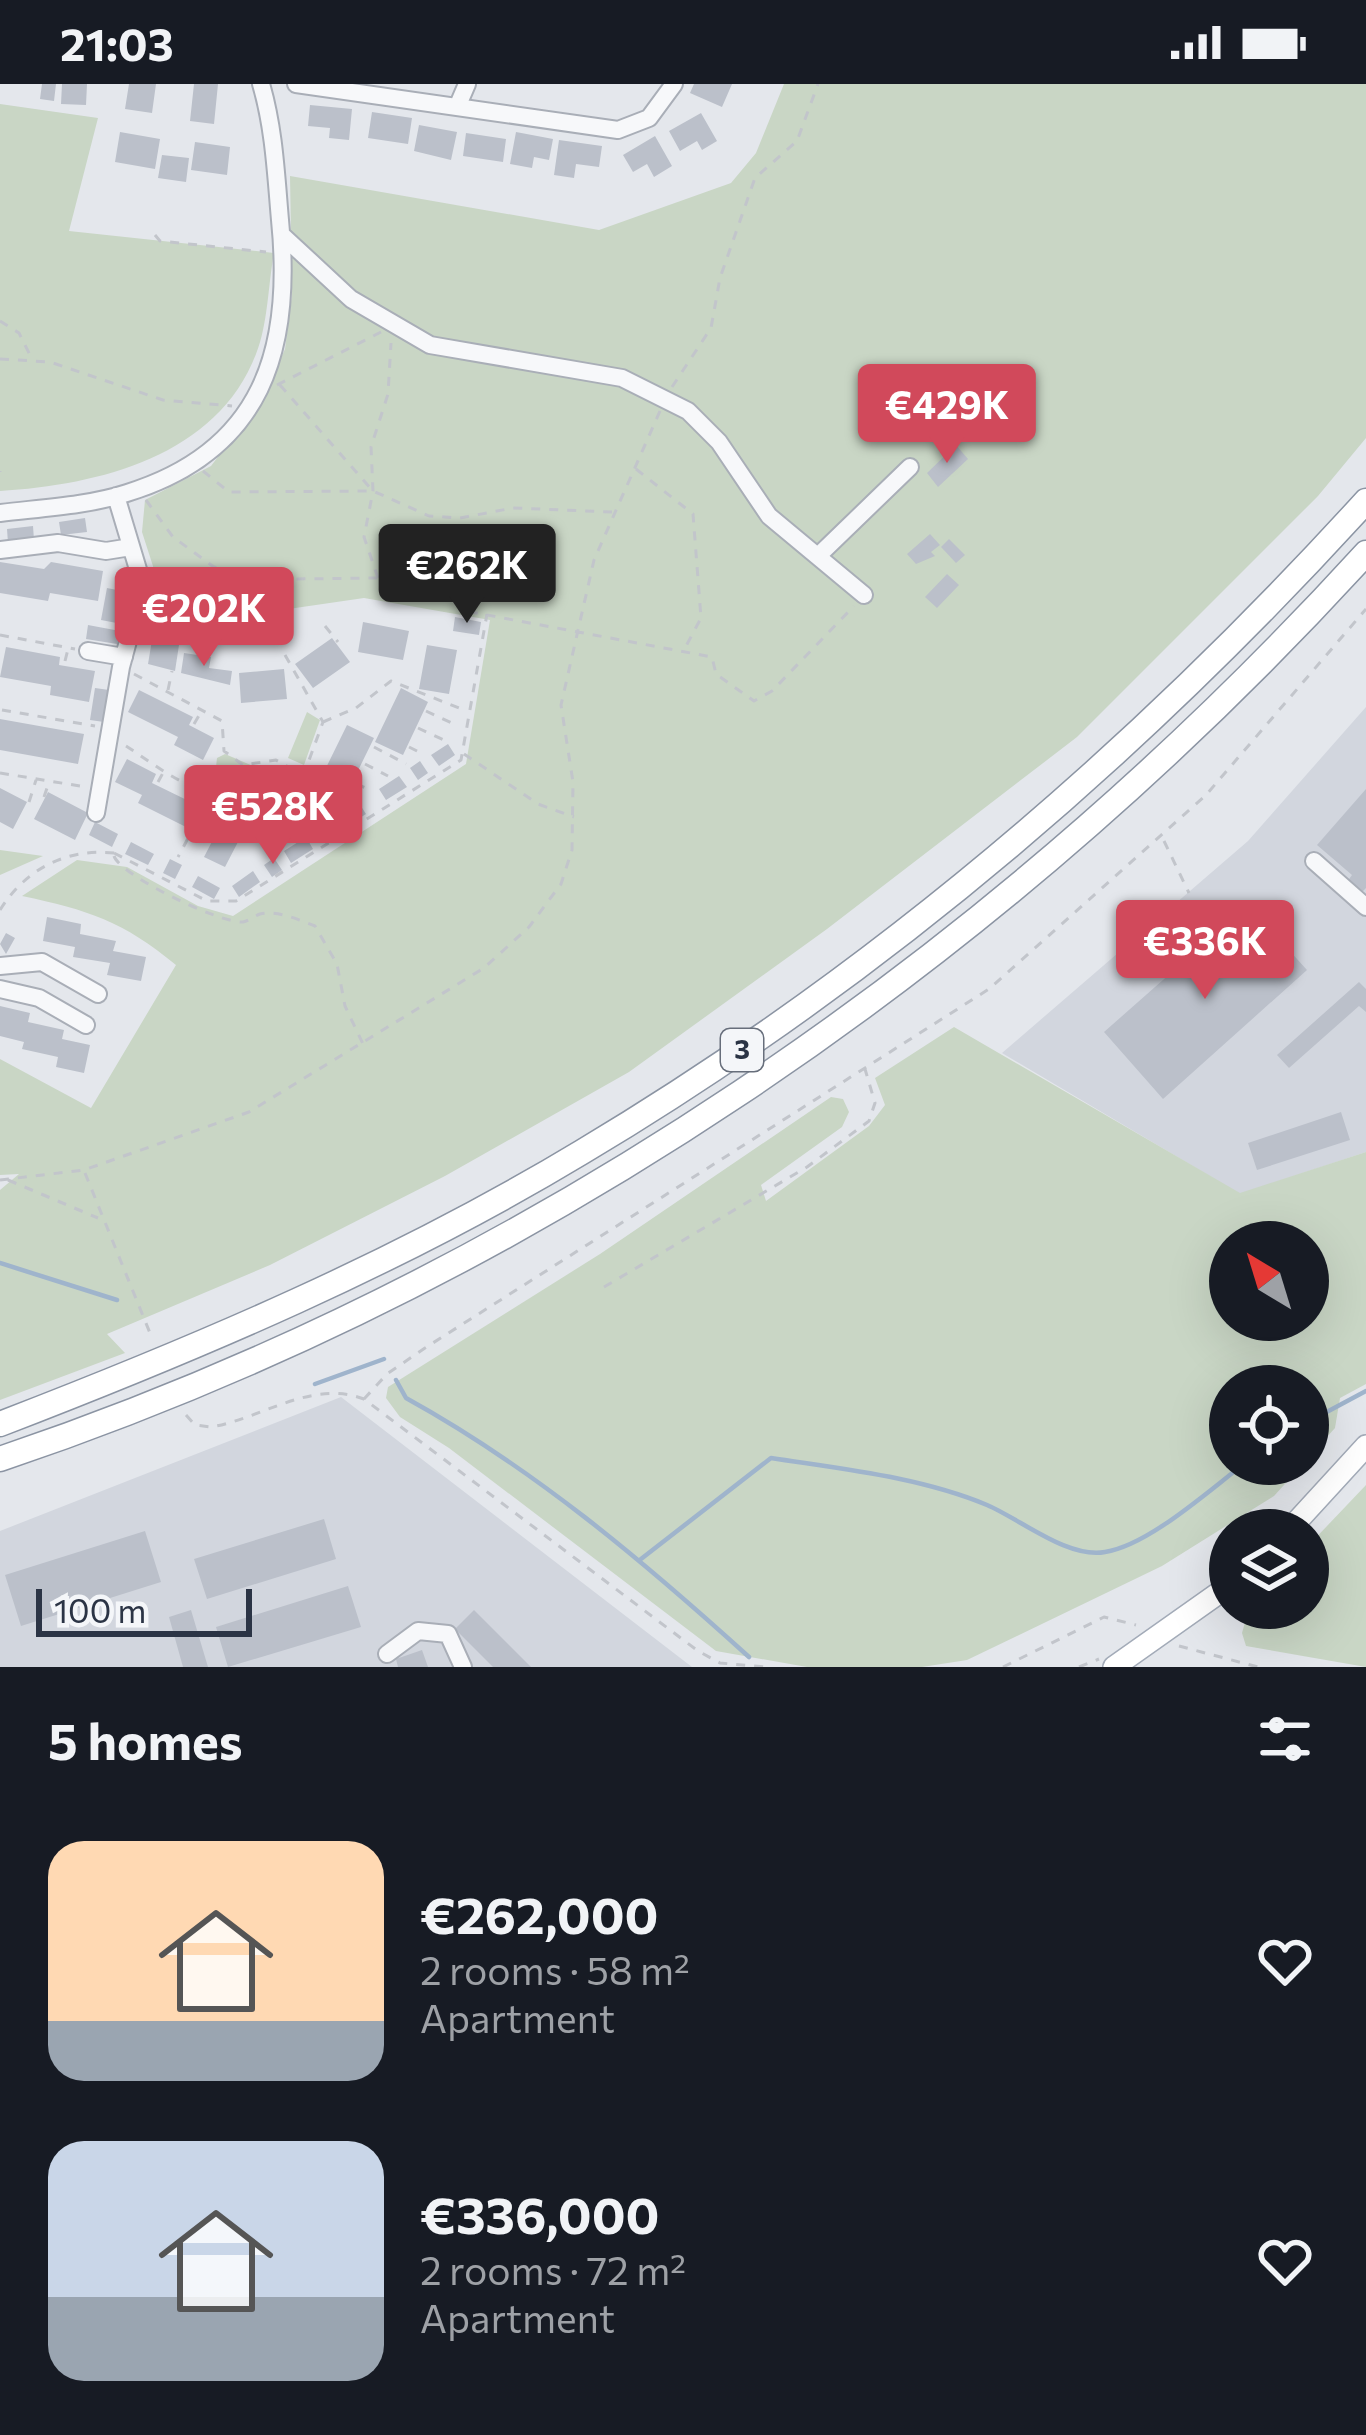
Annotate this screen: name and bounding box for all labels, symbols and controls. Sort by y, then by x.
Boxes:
text: 21:03 [60,15,174,70]
pin: €429K [863,364,1031,466]
text: €429K [885,379,1009,427]
pin: €262K [383,524,551,626]
text: €262K [406,539,528,587]
pin: €202K [120,567,288,669]
text: €202K [142,582,266,630]
pin: €528K [189,765,357,867]
text: €528K [211,780,335,828]
pin: €336K [1121,900,1289,1002]
text: €336K [1143,915,1267,963]
road number: 3 [721,1029,763,1071]
north arrow [1209,1221,1329,1341]
map controls [1209,1221,1329,1629]
button: locate [1209,1365,1329,1485]
button: layers [1209,1509,1329,1629]
scale bar [36,1583,252,1636]
text: 100 m [54,1589,146,1630]
icon: filters [1252,1706,1318,1772]
text: 5 homes [48,1708,243,1771]
text: €262,000 [420,1882,659,1945]
icon: home [144,1889,288,2033]
icon: heart [1252,1928,1318,1994]
text: 2 rooms · 58 m² [420,1945,690,1993]
text: Apartment [420,1993,615,2041]
text: €336,000 [420,2182,659,2245]
icon: home [144,2189,288,2333]
icon: heart [1252,2228,1318,2294]
text: 2 rooms · 72 m² [420,2245,686,2293]
text: Apartment [420,2293,615,2341]

